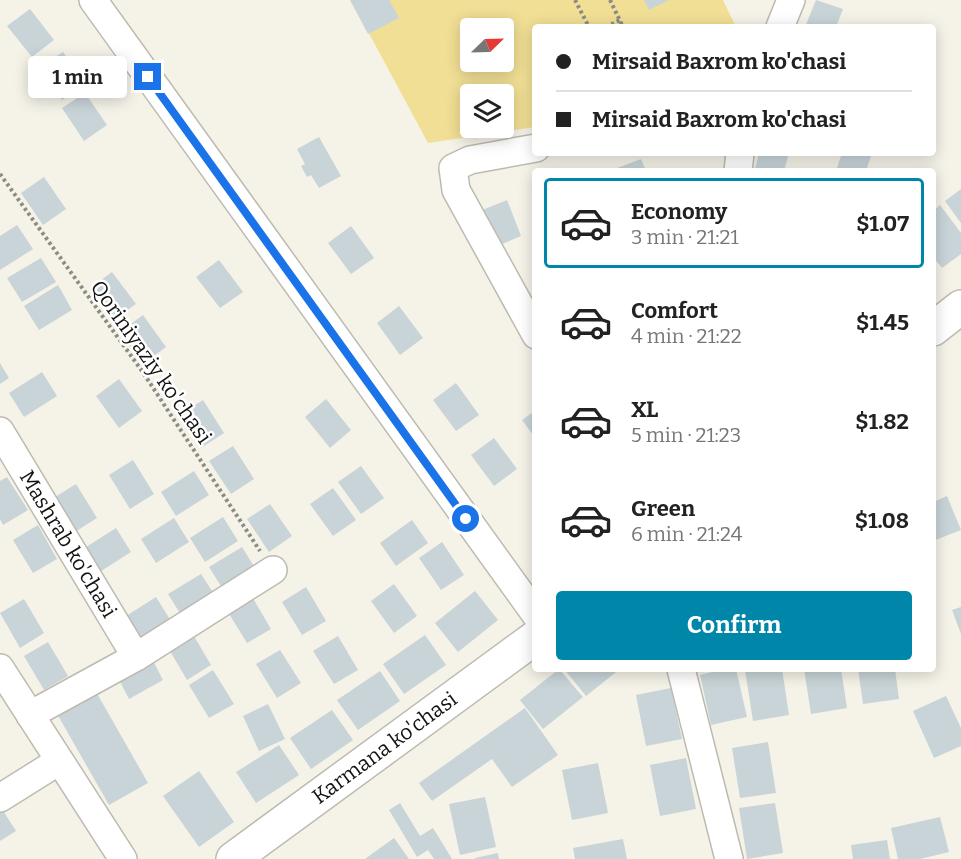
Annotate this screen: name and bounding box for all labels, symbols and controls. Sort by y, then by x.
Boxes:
north arrow [460,18,514,72]
map controls [460,18,514,138]
text: Mirsaid Baxrom ko'chasi [592,48,846,75]
callout: 1 min [28,56,127,98]
route end [134,63,161,90]
text: 1 min [52,65,103,89]
button: layers [460,84,514,138]
text: Mirsaid Baxrom ko'chasi [592,106,846,133]
icon: car [559,196,613,250]
text: Economy [631,198,727,225]
text: $1.07 [856,210,909,237]
text: 3 min · 21:21 [631,225,739,249]
street label: Qoriniyaziy ko'chasi [85,275,217,449]
icon: car [559,295,613,349]
text: Comfort [631,297,718,324]
text: $1.45 [856,309,909,336]
text: 4 min · 21:22 [631,324,742,348]
icon: car [559,394,613,448]
text: XL [631,396,658,423]
text: $1.82 [855,408,909,435]
text: 5 min · 21:23 [631,423,741,447]
street label: Mashrab ko'chasi [14,466,122,623]
icon: car [559,493,613,547]
text: Green [631,495,695,522]
route start [452,505,479,532]
text: $1.08 [855,507,909,534]
text: 6 min · 21:24 [631,522,742,546]
button: Confirm [556,591,912,660]
street label: Karmana ko'chasi [307,686,462,810]

